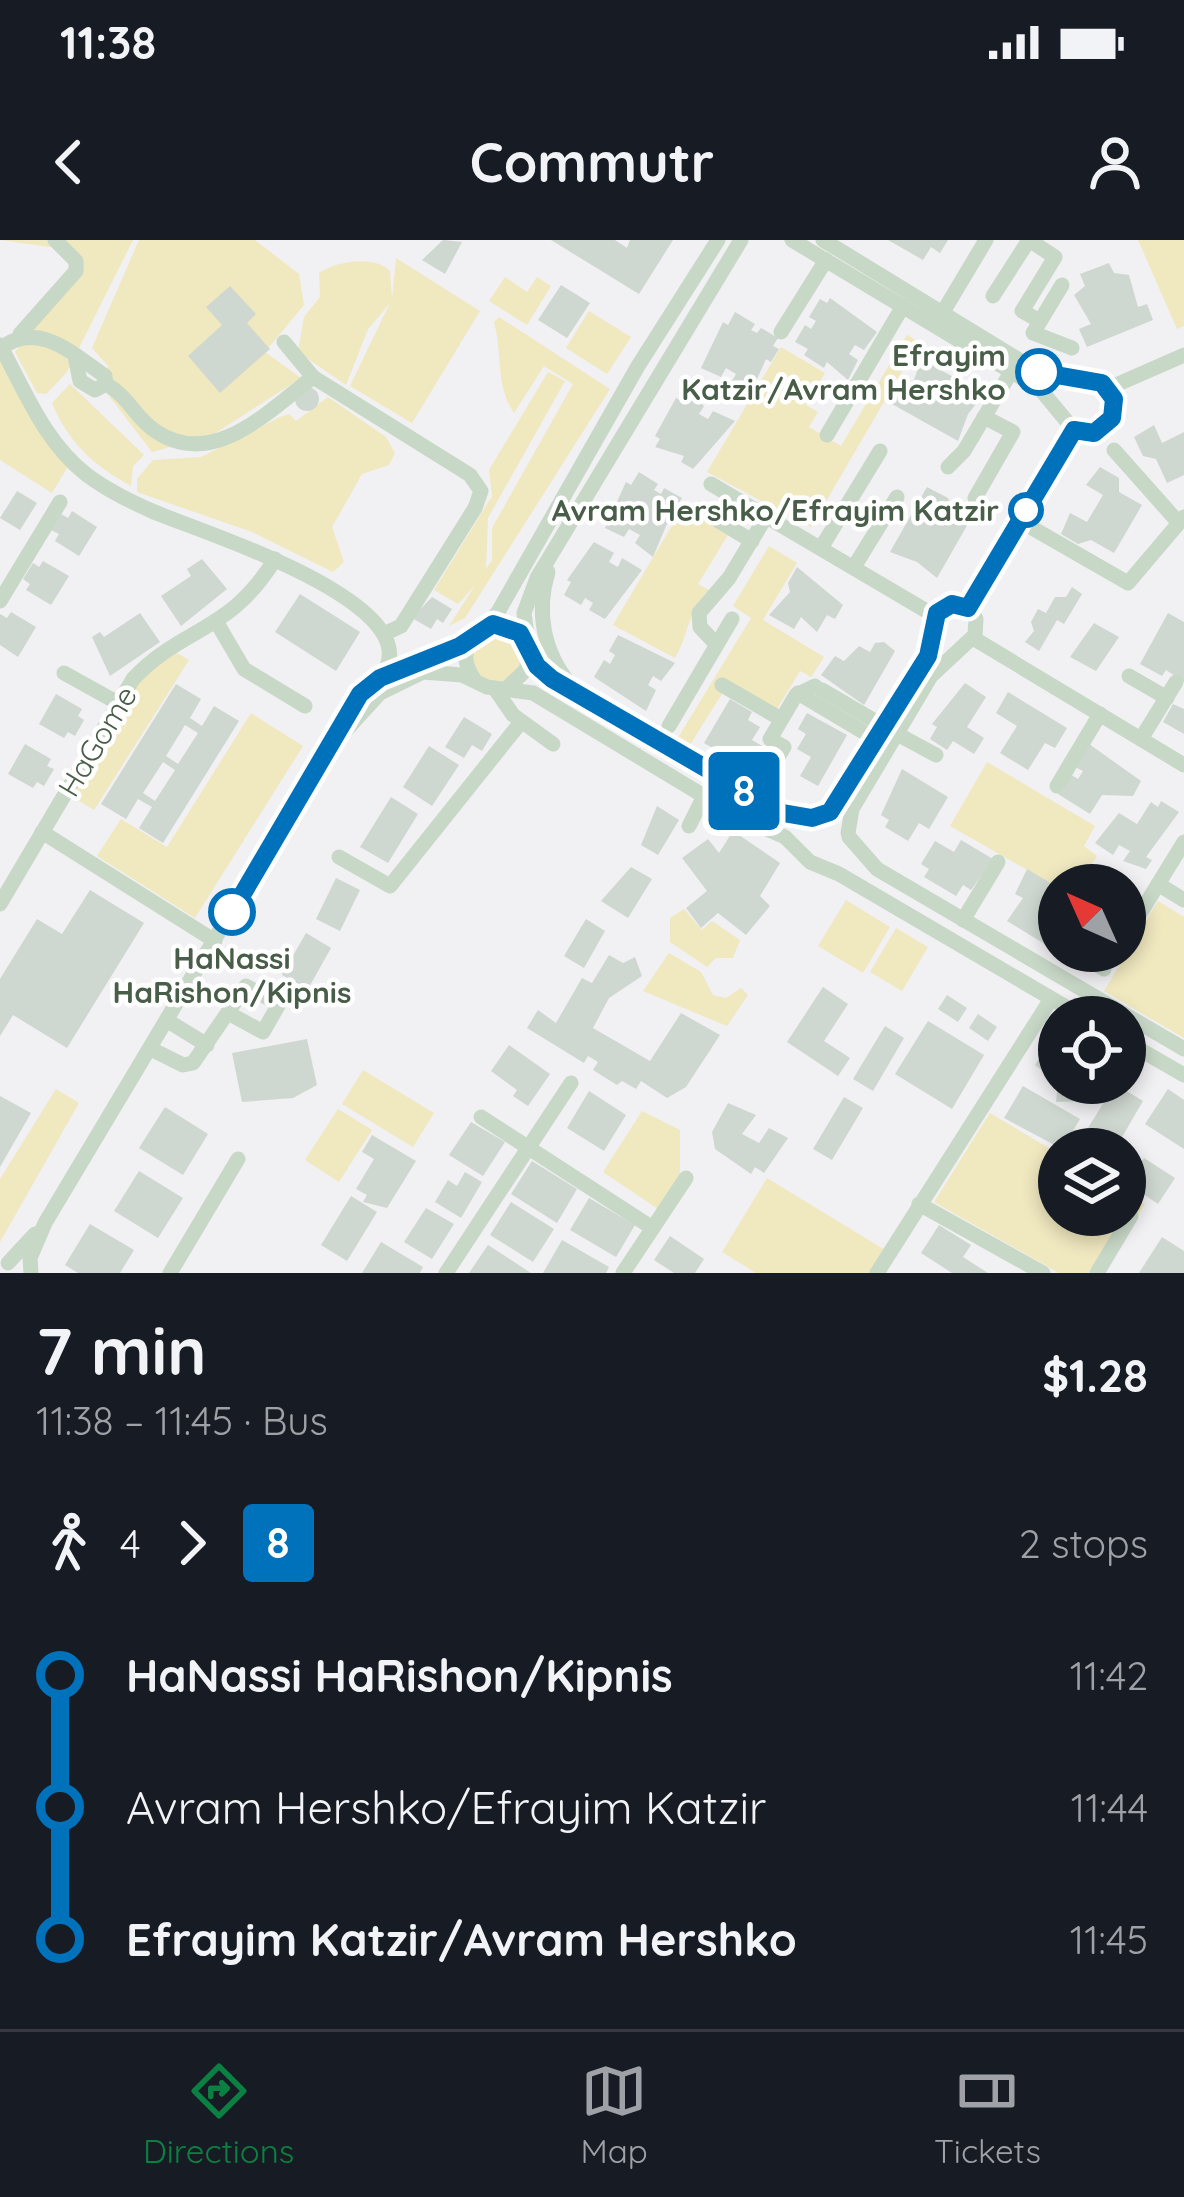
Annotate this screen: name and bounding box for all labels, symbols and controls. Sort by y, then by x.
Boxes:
text: 11:38 [60,14,156,70]
text: Commutr [470,128,714,196]
icon: back [36,129,102,195]
icon: person [1082,129,1148,195]
place label: Efrayim Katzir/Avram Hershko [681,336,1006,408]
marker: Efrayim Katzir/Avram Hershko [1017,350,1061,394]
place label: Avram Hershko/Efrayim Katzir [552,491,999,529]
marker: Avram Hershko/Efrayim Katzir [1010,494,1042,526]
street label: HaGome [49,679,145,803]
line badge: 8 [705,752,783,830]
text: 8 [732,764,756,817]
north arrow [1038,864,1146,972]
map controls [1038,864,1146,1236]
marker: HaNassi HaRishon/Kipnis [210,890,254,934]
place label: HaNassi HaRishon/Kipnis [113,939,351,1011]
button: locate [1038,996,1146,1104]
button: layers [1038,1128,1146,1236]
text: 7 min [36,1309,206,1392]
text: $1.28 [1042,1347,1148,1403]
text: 11:38 – 11:45 · Bus [36,1396,328,1445]
icon: walk [36,1510,102,1576]
icon: forward [159,1510,225,1576]
text: 8 [267,1516,290,1569]
text: 4 [120,1519,141,1568]
text: 2 stops [1019,1519,1148,1568]
text: HaNassi HaRishon/Kipnis [126,1647,673,1703]
text: 11:42 [1070,1651,1148,1700]
text: Avram Hershko/Efrayim Katzir [126,1779,766,1835]
text: 11:44 [1071,1783,1148,1832]
text: Efrayim Katzir/Avram Hershko [126,1911,797,1967]
text: 11:45 [1070,1915,1148,1964]
tab: Directions [143,2058,294,2171]
tab: Map [580,2058,648,2171]
tab: Tickets [934,2058,1041,2171]

